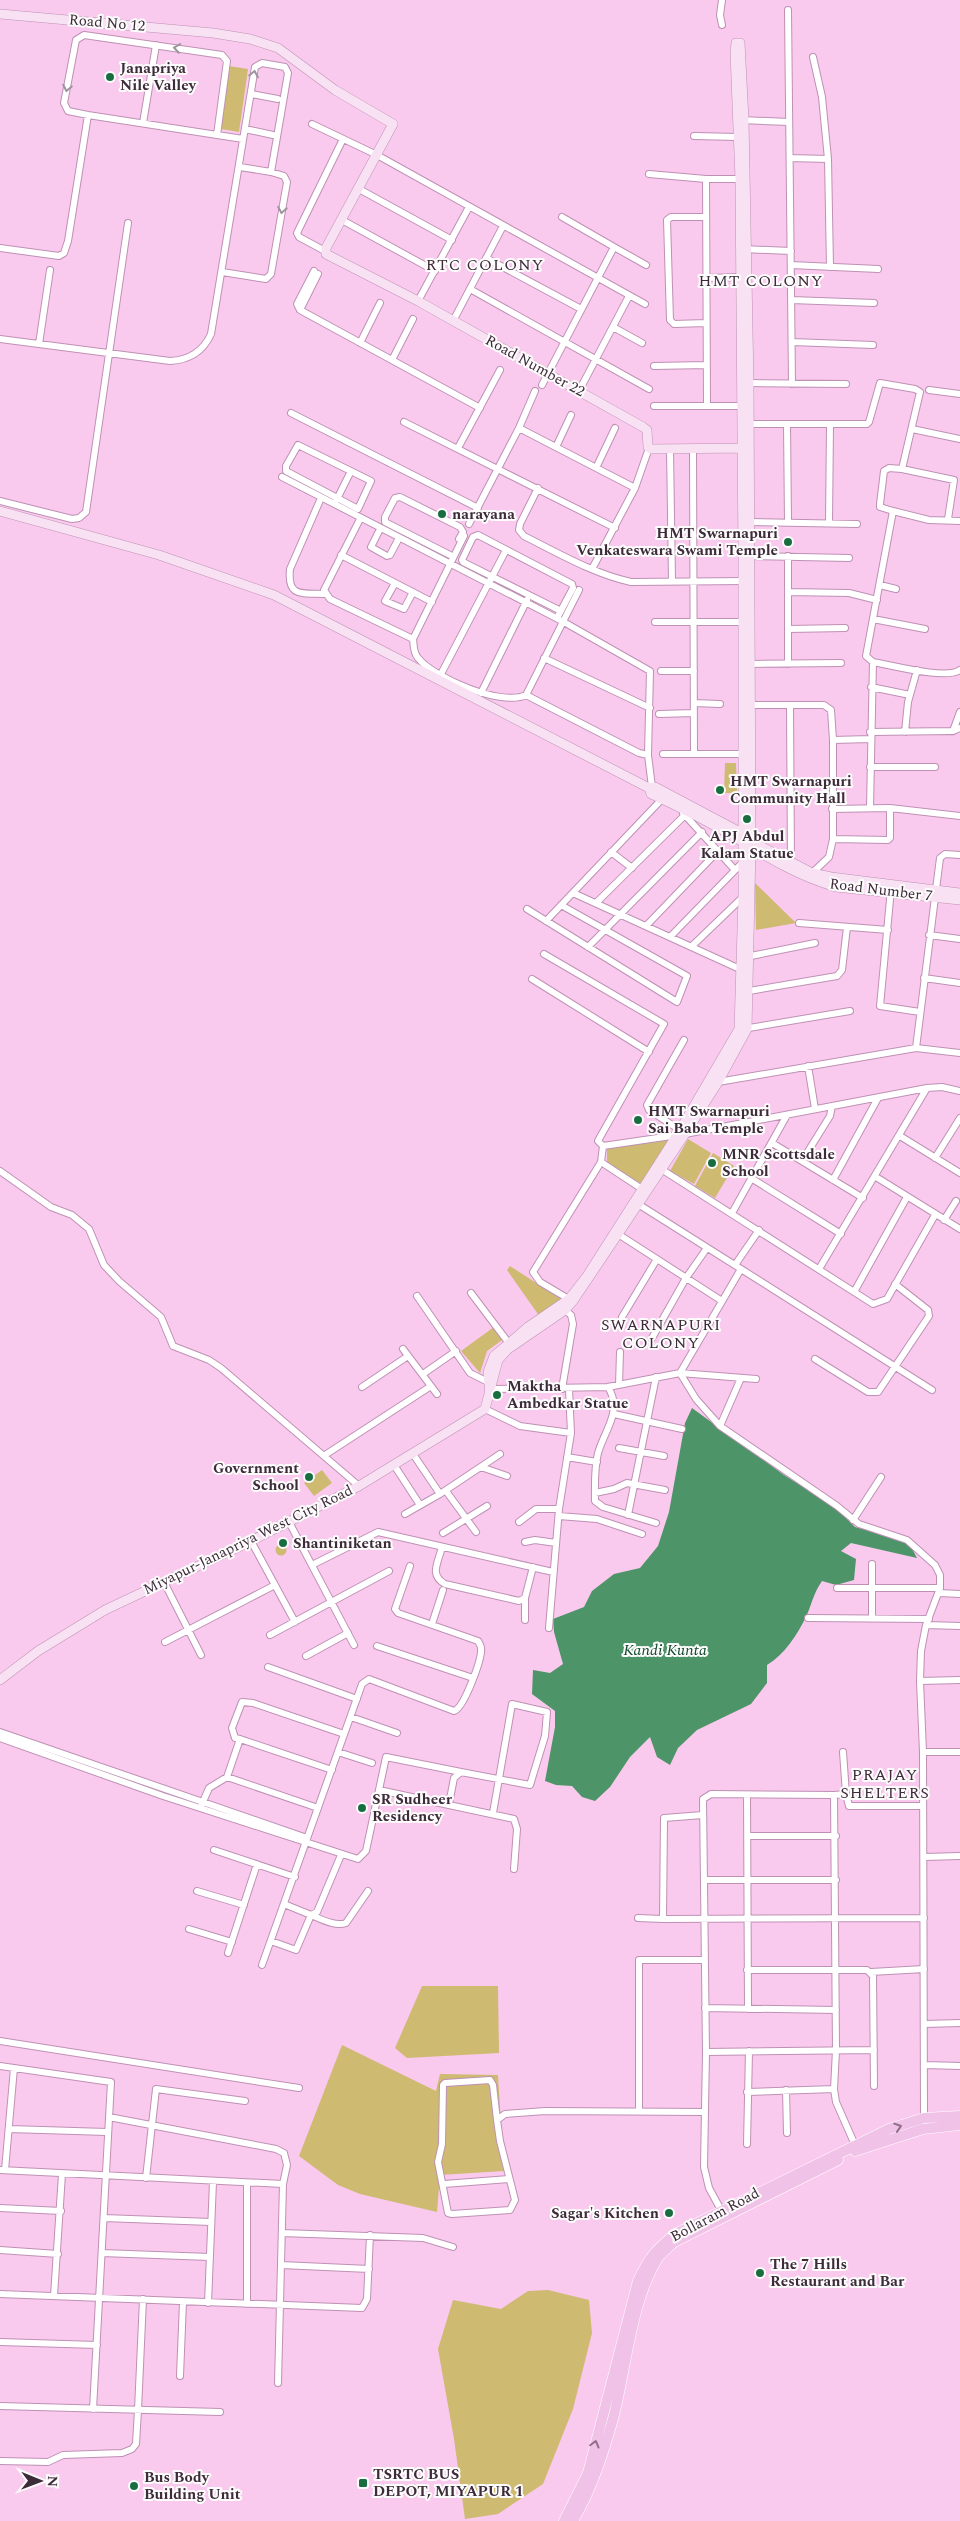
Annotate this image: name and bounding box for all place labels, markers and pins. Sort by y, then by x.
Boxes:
place label: Janapriya Nile Valley [120,57,197,97]
marker: Janapriya Nile Valley [104,71,116,83]
place label: narayana [452,503,515,526]
marker: narayana [436,508,448,520]
place label: HMT Swarnapuri Venkateswara Swami Temple [576,522,778,562]
marker: HMT Swarnapuri Venkateswara Swami Temple [782,536,794,548]
place label: HMT Swarnapuri Community Hall [730,770,852,810]
marker: HMT Swarnapuri Community Hall [714,784,726,796]
marker: APJ Abdul Kalam Statue [741,813,753,825]
place label: APJ Abdul Kalam Statue [700,825,794,865]
place label: HMT Swarnapuri Sai Baba Temple [648,1100,770,1140]
marker: HMT Swarnapuri Sai Baba Temple [632,1114,644,1126]
place label: MNR Scottsdale School [722,1143,835,1183]
marker: MNR Scottsdale School [706,1157,718,1169]
place label: Maktha Ambedkar Statue [507,1375,628,1415]
marker: Maktha Ambedkar Statue [491,1389,503,1401]
place label: Government School [213,1457,299,1497]
marker: Government School [303,1471,315,1483]
place label: Shantiniketan [293,1532,392,1555]
marker: Shantiniketan [277,1537,289,1549]
place label: SR Sudheer Residency [372,1788,453,1828]
marker: SR Sudheer Residency [356,1802,368,1814]
place label: Sagar's Kitchen [551,2202,659,2225]
marker: Sagar's Kitchen [663,2207,675,2219]
place label: The 7 Hills Restaurant and Bar [770,2253,905,2293]
marker: The 7 Hills Restaurant and Bar [754,2267,766,2279]
place label: TSRTC BUS DEPOT, MIYAPUR 1 [373,2463,523,2503]
place label: Bus Body Building Unit [144,2466,241,2506]
marker: TSRTC BUS DEPOT, MIYAPUR 1 [357,2477,369,2489]
marker: Bus Body Building Unit [128,2480,140,2492]

